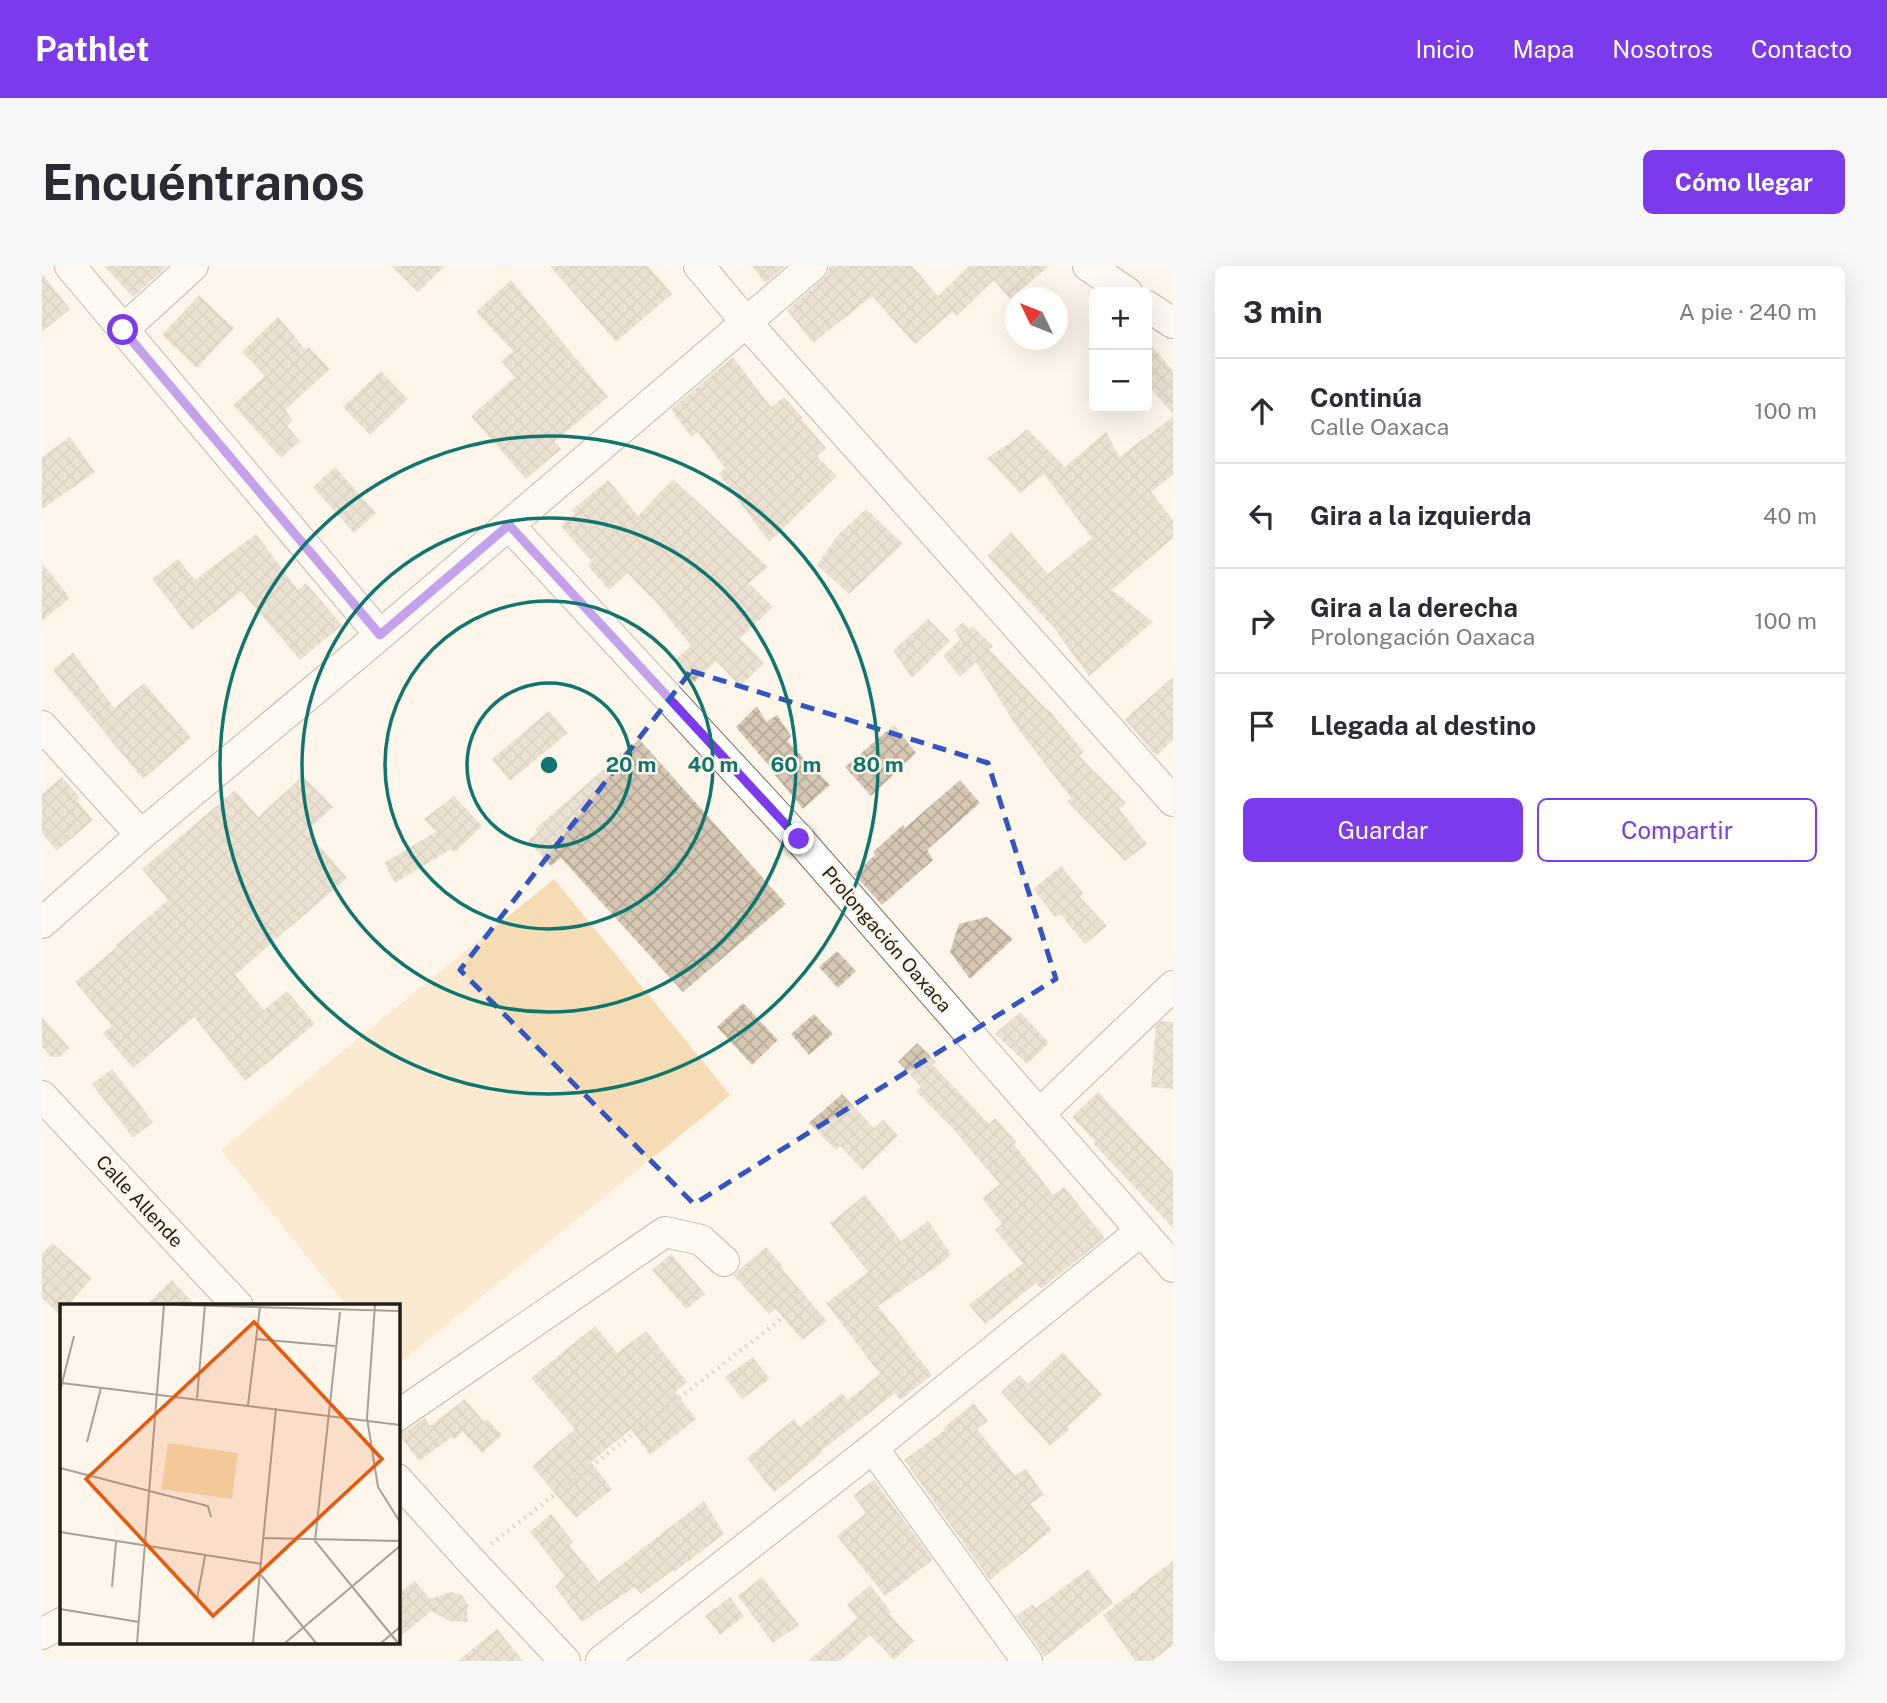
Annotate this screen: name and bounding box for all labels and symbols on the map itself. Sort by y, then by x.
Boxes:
north arrow [1005,287,1068,350]
route start [107,314,138,345]
text: 20 m [606,752,656,777]
text: 40 m [688,752,738,777]
text: 60 m [771,752,821,777]
text: 80 m [852,752,904,777]
centre of rings [537,753,561,777]
route end [783,823,814,854]
street label: Prolongación Oaxaca [818,862,956,1016]
street label: Calle Allende [92,1151,188,1251]
inset map [60,1304,399,1644]

